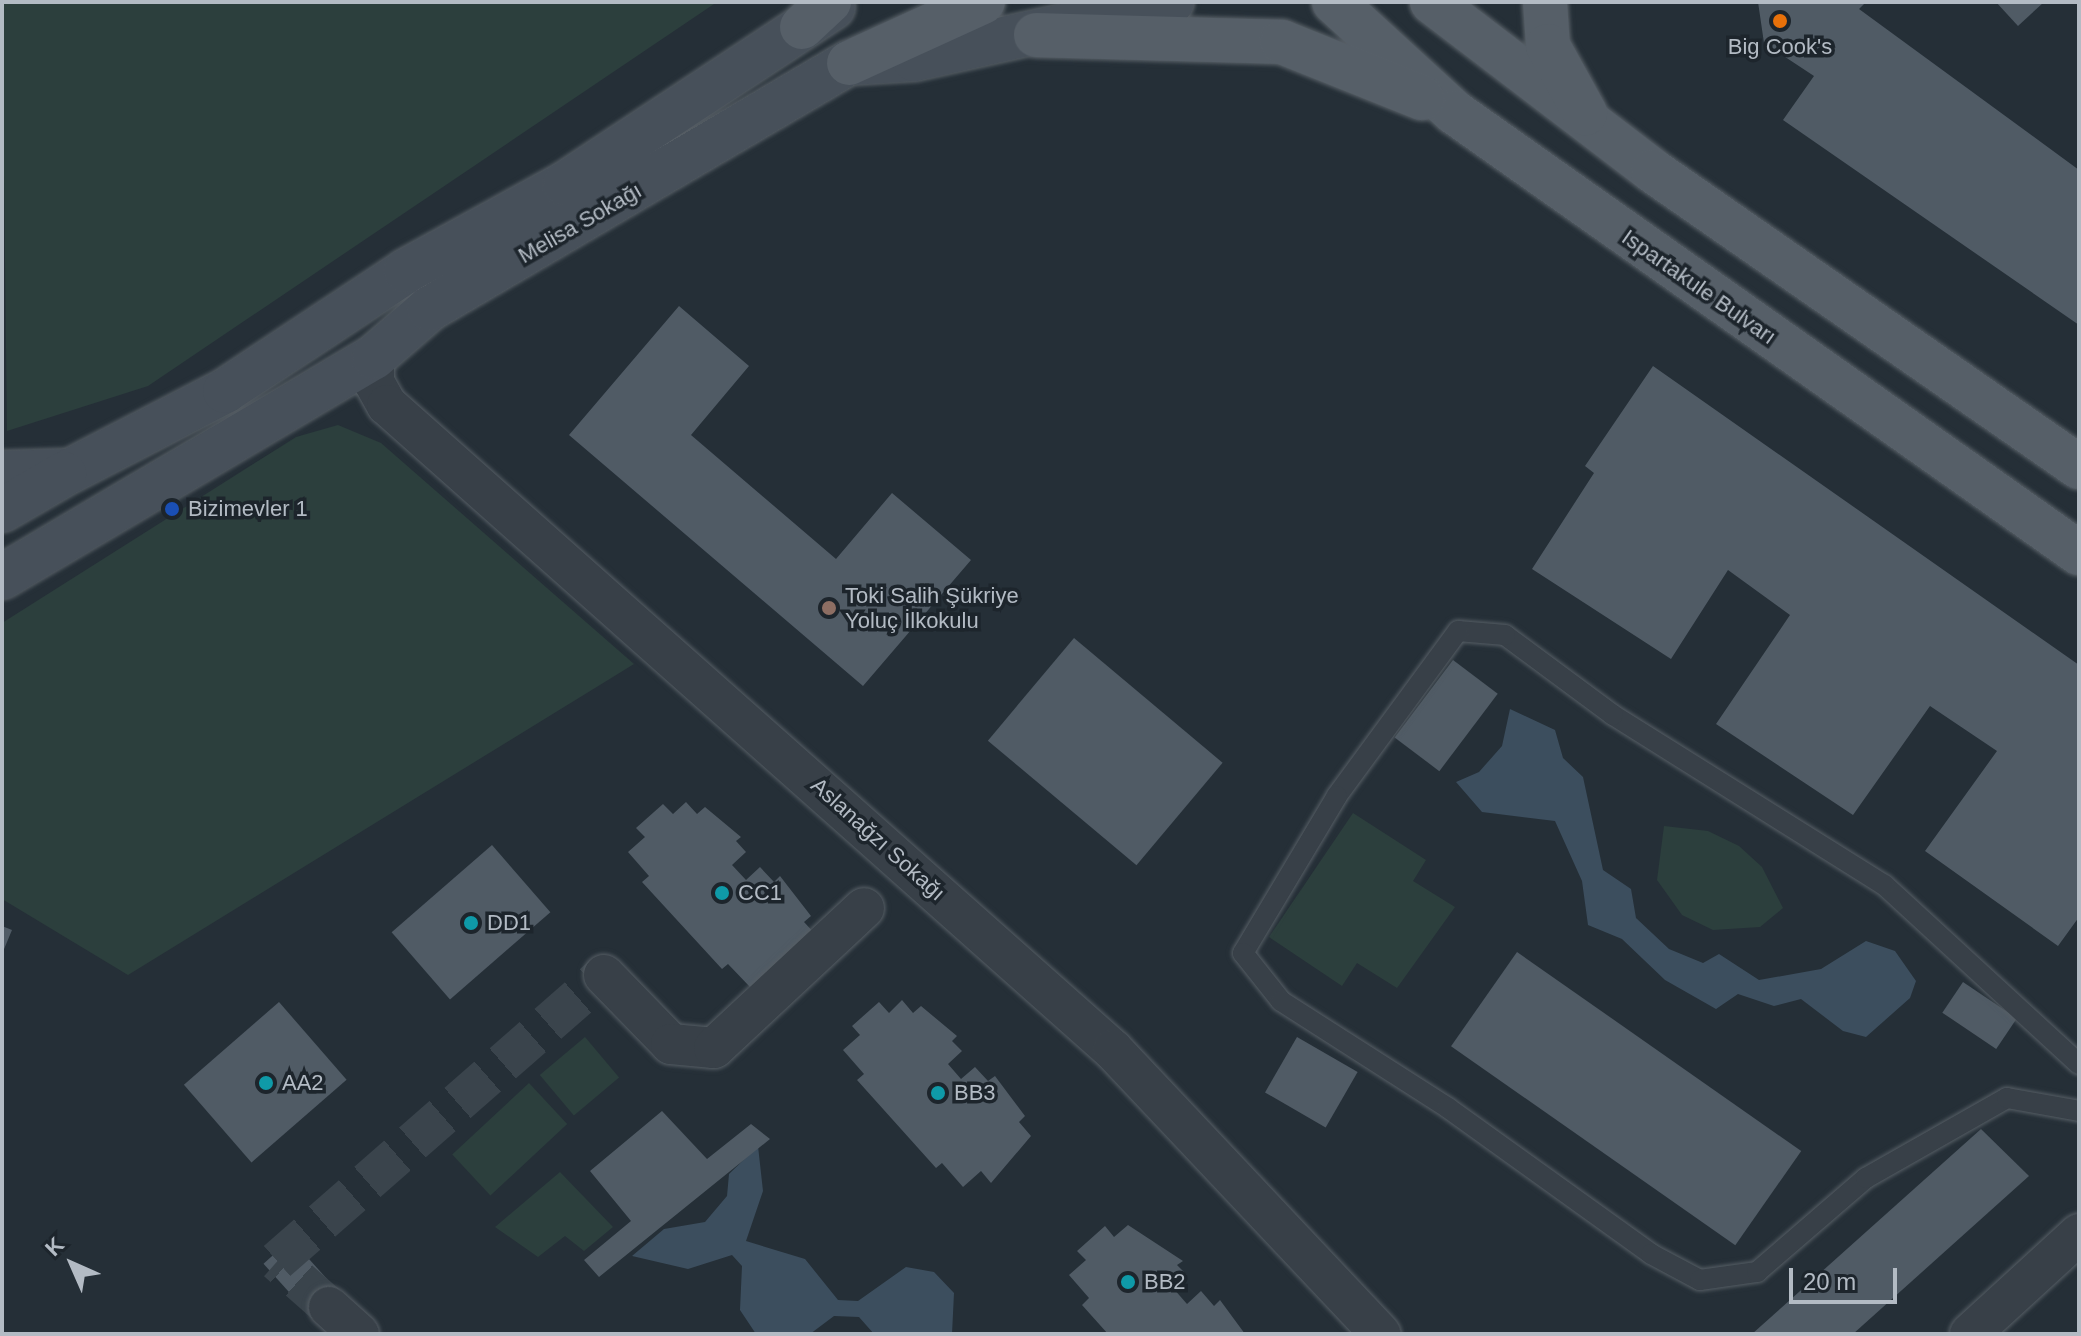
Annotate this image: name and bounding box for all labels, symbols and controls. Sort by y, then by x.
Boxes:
marker: Big Cook's [1771,12,1789,30]
place label: Big Cook's [1728,34,1832,60]
street label: Melisa Sokağı [514,177,646,269]
street label: Ispartakule Bulvarı [1617,224,1781,350]
place label: Bizimevler 1 [188,496,308,522]
marker: Bizimevler 1 [163,500,181,518]
place label: Toki Salih Şükriye Yoluç İlkokulu [845,582,1019,634]
marker: Toki Salih Şükriye Yoluç İlkokulu [820,599,838,617]
street label: Aslanağzı Sokağı [806,772,950,906]
place label: CC1 [738,880,782,906]
marker: CC1 [713,884,731,902]
place label: DD1 [487,910,531,936]
marker: DD1 [462,914,480,932]
place label: AA2 [282,1070,324,1096]
marker: AA2 [257,1074,275,1092]
place label: BB3 [954,1080,996,1106]
marker: BB3 [929,1084,947,1102]
north arrow [32,1224,112,1304]
text: K [40,1232,69,1261]
scale bar [1793,1252,1901,1302]
text: 20 m [1803,1268,1856,1295]
place label: BB2 [1144,1269,1186,1295]
marker: BB2 [1119,1273,1137,1291]

